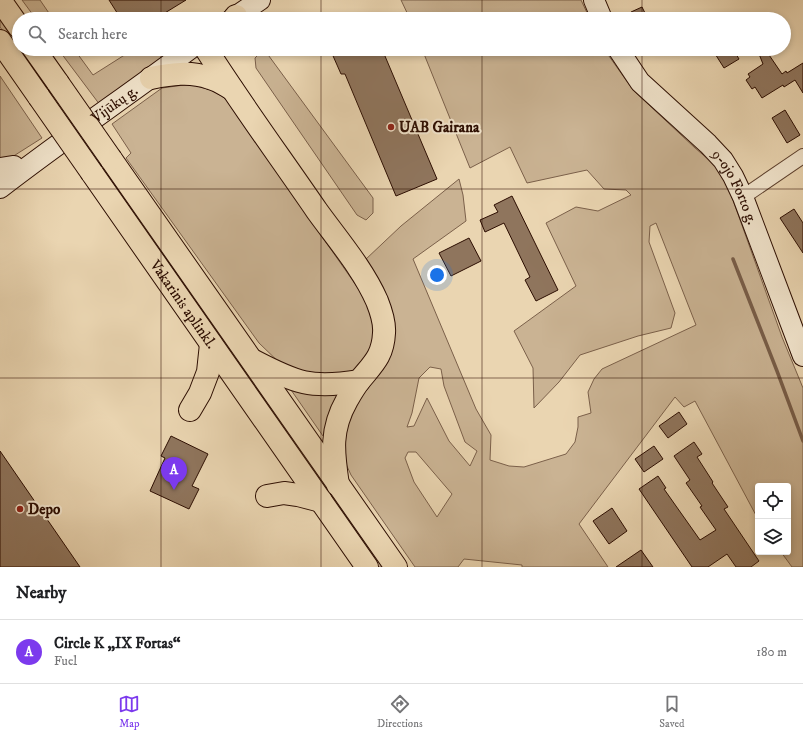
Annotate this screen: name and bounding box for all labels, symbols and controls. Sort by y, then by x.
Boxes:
search box [12,12,791,56]
icon: search [26,23,48,45]
text: Search here [58,25,127,44]
street label: Vijūkų g. [87,81,142,128]
place label: UAB Gairana [399,118,480,137]
marker: UAB Gairana [386,122,396,132]
street label: 9-ojo Forto g. [707,144,762,227]
street label: Vakarinis aplinkl. [145,256,221,352]
your location [427,265,447,285]
pin: A [161,457,187,490]
map controls [755,483,791,555]
button: locate [755,483,791,519]
place label: Depo [28,500,61,519]
marker: Depo [15,504,25,514]
button: layers [755,519,791,555]
text: Nearby [16,582,66,604]
text: Circle K „IX Fortas“ [54,634,180,653]
text: A [25,644,33,660]
text: 180 m [756,644,787,660]
text: Fuel [54,653,77,669]
tab: Map [118,693,140,731]
tab: Directions [377,693,423,731]
tab: Saved [659,693,685,731]

